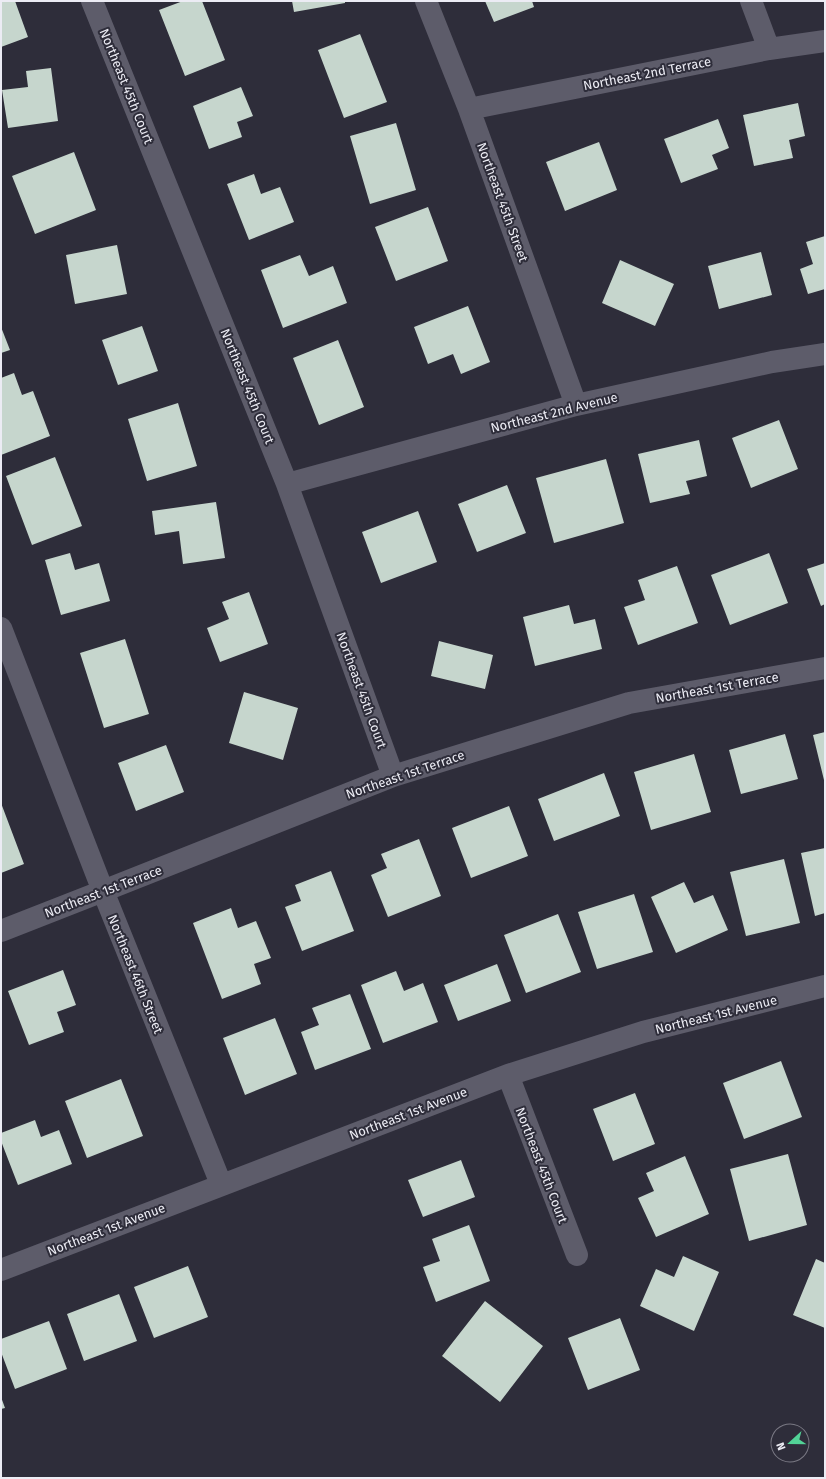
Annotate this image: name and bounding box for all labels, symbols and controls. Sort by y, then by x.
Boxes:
street label: Northeast 45th Court [97,26,157,146]
street label: Northeast 2nd Terrace [582,54,712,93]
street label: Northeast 45th Street [474,140,531,264]
street label: Northeast 45th Court [218,326,278,446]
street label: Northeast 2nd Avenue [489,389,619,436]
street label: Northeast 45th Court [333,630,390,751]
street label: Northeast 1st Terrace [654,669,780,706]
street label: Northeast 1st Terrace [344,747,466,802]
street label: Northeast 1st Terrace [42,862,164,921]
street label: Northeast 46th Street [105,913,166,1036]
street label: Northeast 1st Avenue [654,992,779,1037]
street label: Northeast 1st Avenue [347,1084,469,1143]
street label: Northeast 45th Court [513,1105,571,1225]
street label: Northeast 1st Avenue [45,1200,167,1259]
north arrow [770,1423,810,1463]
text: N [774,1441,789,1452]

